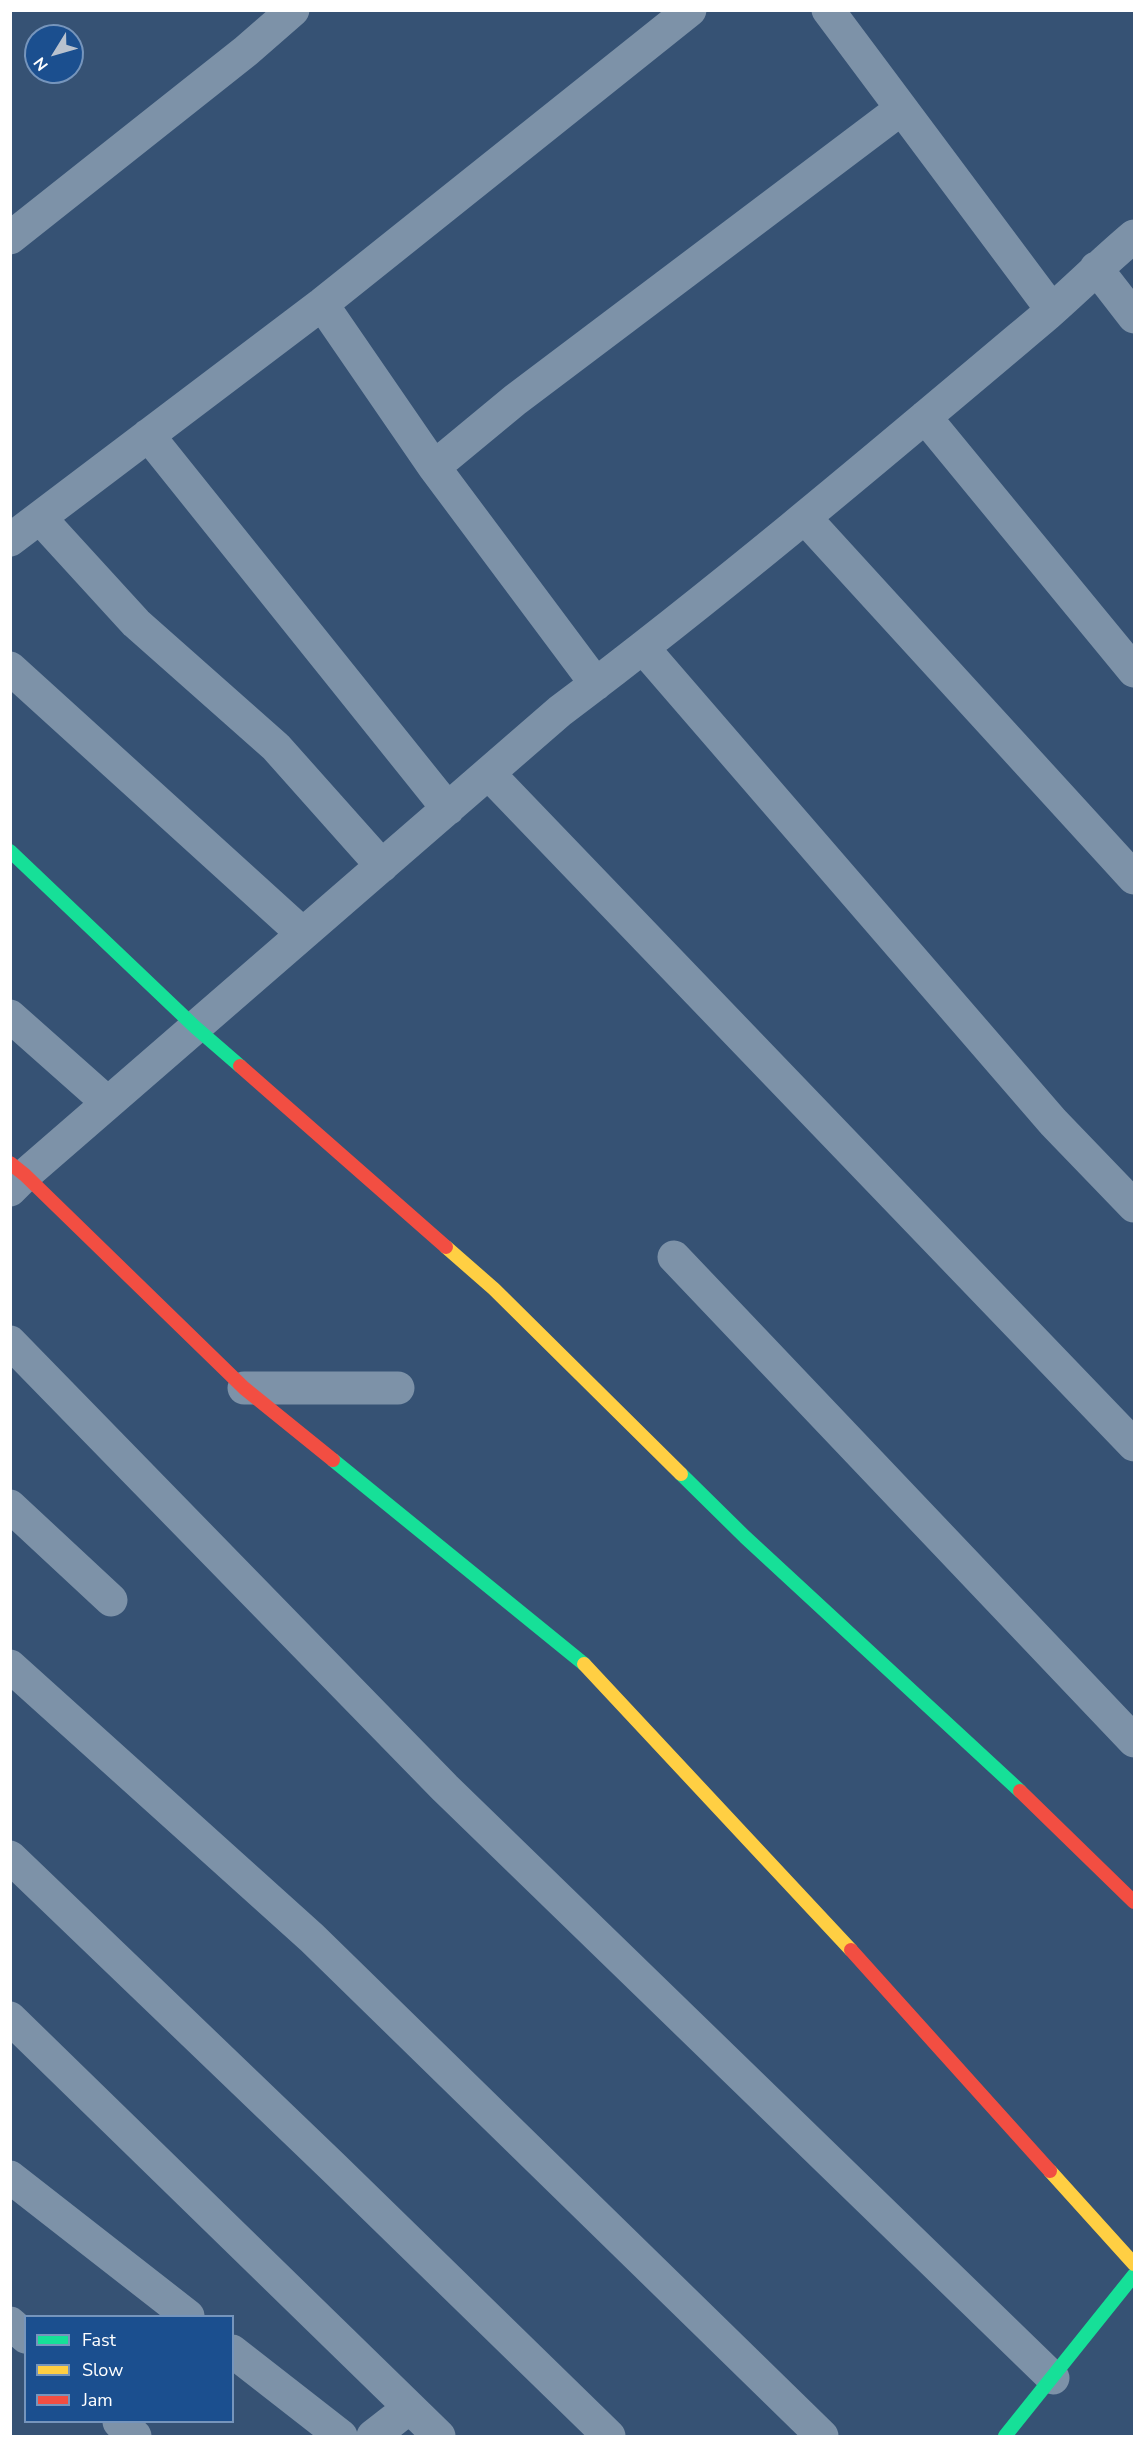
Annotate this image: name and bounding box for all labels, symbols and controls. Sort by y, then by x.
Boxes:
north arrow [24,24,84,84]
text: N [29,52,54,75]
legend [24,2315,234,2423]
text: Fast [82,2328,116,2352]
text: Slow [82,2358,123,2382]
text: Jam [82,2388,113,2412]

